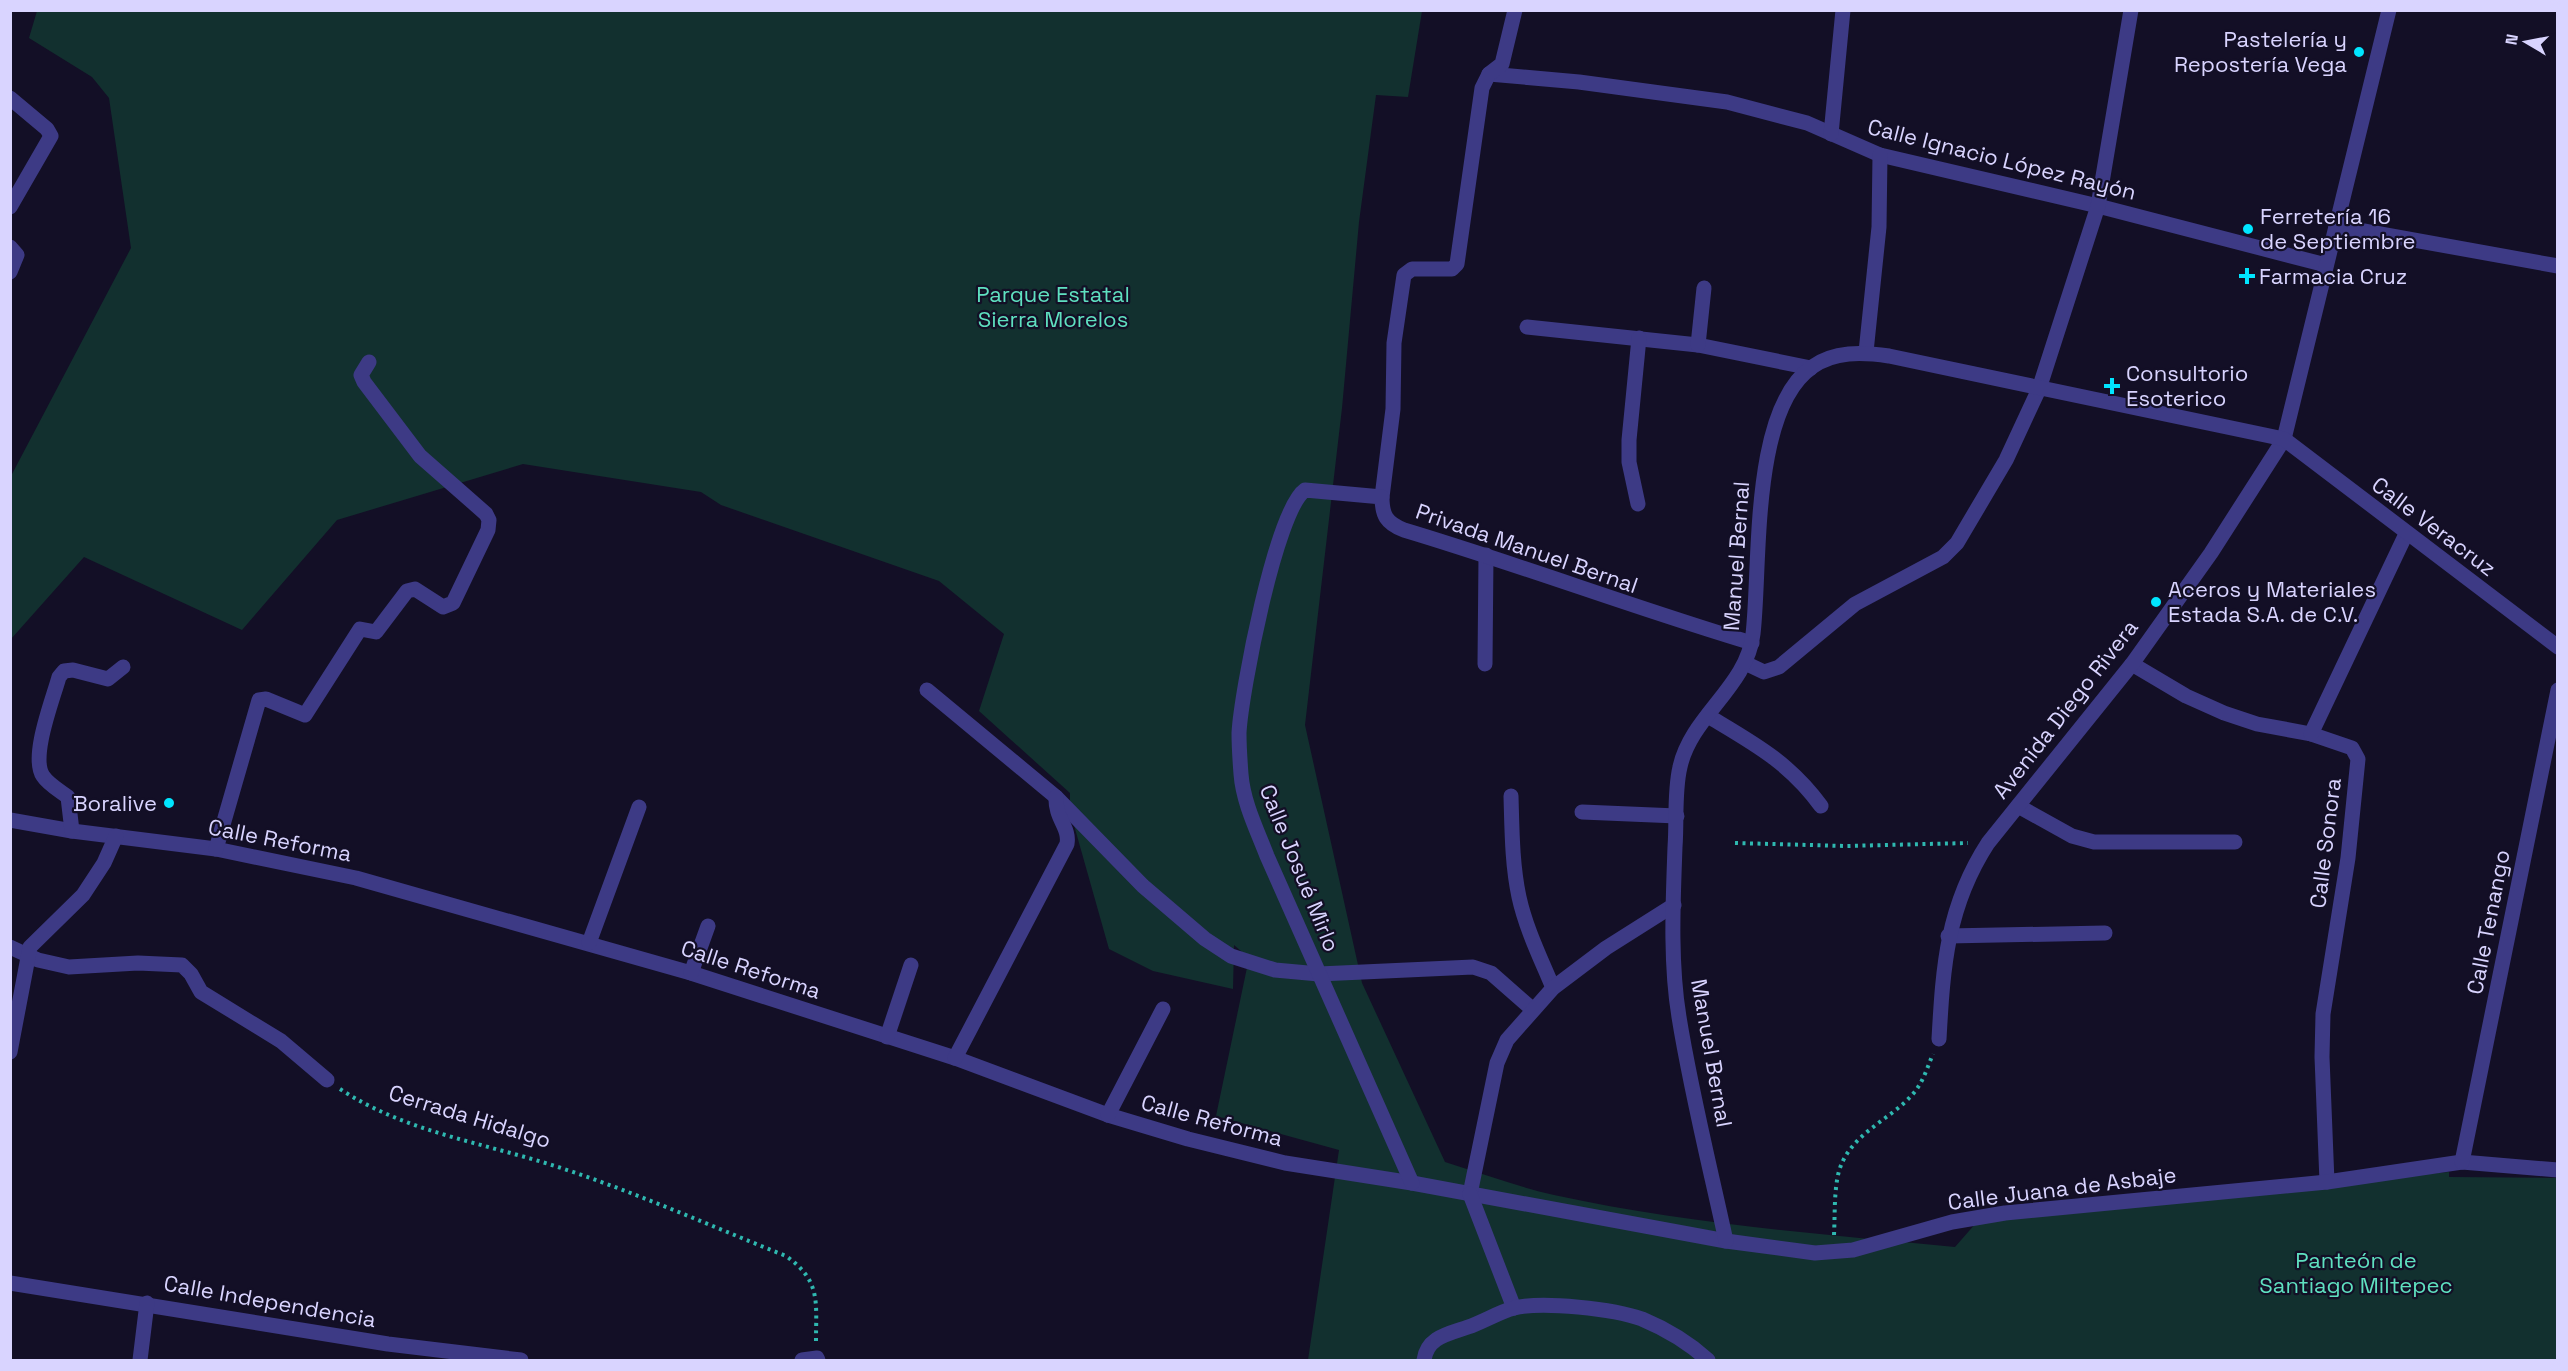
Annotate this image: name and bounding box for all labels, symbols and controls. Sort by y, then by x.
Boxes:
north arrow [2496,12,2556,72]
place label: Pastelería y Repostería Vega [2174,25,2347,78]
text: N [2500,32,2523,47]
marker: Pastelería y Repostería Vega [2352,45,2366,59]
street label: Calle Ignacio López Rayón [1865,112,2139,206]
place label: Ferretería 16 de Septiembre [2260,202,2416,255]
marker: Ferretería 16 de Septiembre [2241,222,2255,236]
place label: Farmacia Cruz [2259,262,2407,290]
marker: Farmacia Cruz [2240,269,2254,283]
park label: Parque Estatal Sierra Morelos [976,280,1130,333]
place label: Consultorio Esoterico [2126,359,2248,412]
marker: Consultorio Esoterico [2103,377,2121,395]
street label: Calle Veracruz [2366,470,2502,582]
street label: Manuel Bernal [1717,480,1755,632]
street label: Privada Manuel Bernal [1412,497,1642,599]
place label: Aceros y Materiales Estada S.A. de C.V. [2168,575,2376,628]
marker: Aceros y Materiales Estada S.A. de C.V. [2149,595,2163,609]
street label: Avenida Diego Rivera [1986,613,2144,804]
street label: Calle Sonora [2303,776,2347,910]
street label: Calle Josué Mirlo [1254,780,1346,956]
place label: Boralive [73,789,157,817]
marker: Boralive [162,796,176,810]
street label: Calle Reforma [206,812,354,868]
street label: Calle Tenango [2460,847,2516,997]
street label: Calle Reforma [678,933,825,1005]
street label: Manuel Bernal [1685,977,1739,1129]
street label: Cerrada Hidalgo [386,1078,554,1154]
street label: Calle Reforma [1138,1088,1286,1152]
street label: Calle Juana de Asbaje [1946,1160,2178,1216]
park label: Panteón de Santiago Miltepec [2259,1246,2453,1299]
street label: Calle Independencia [162,1269,379,1333]

